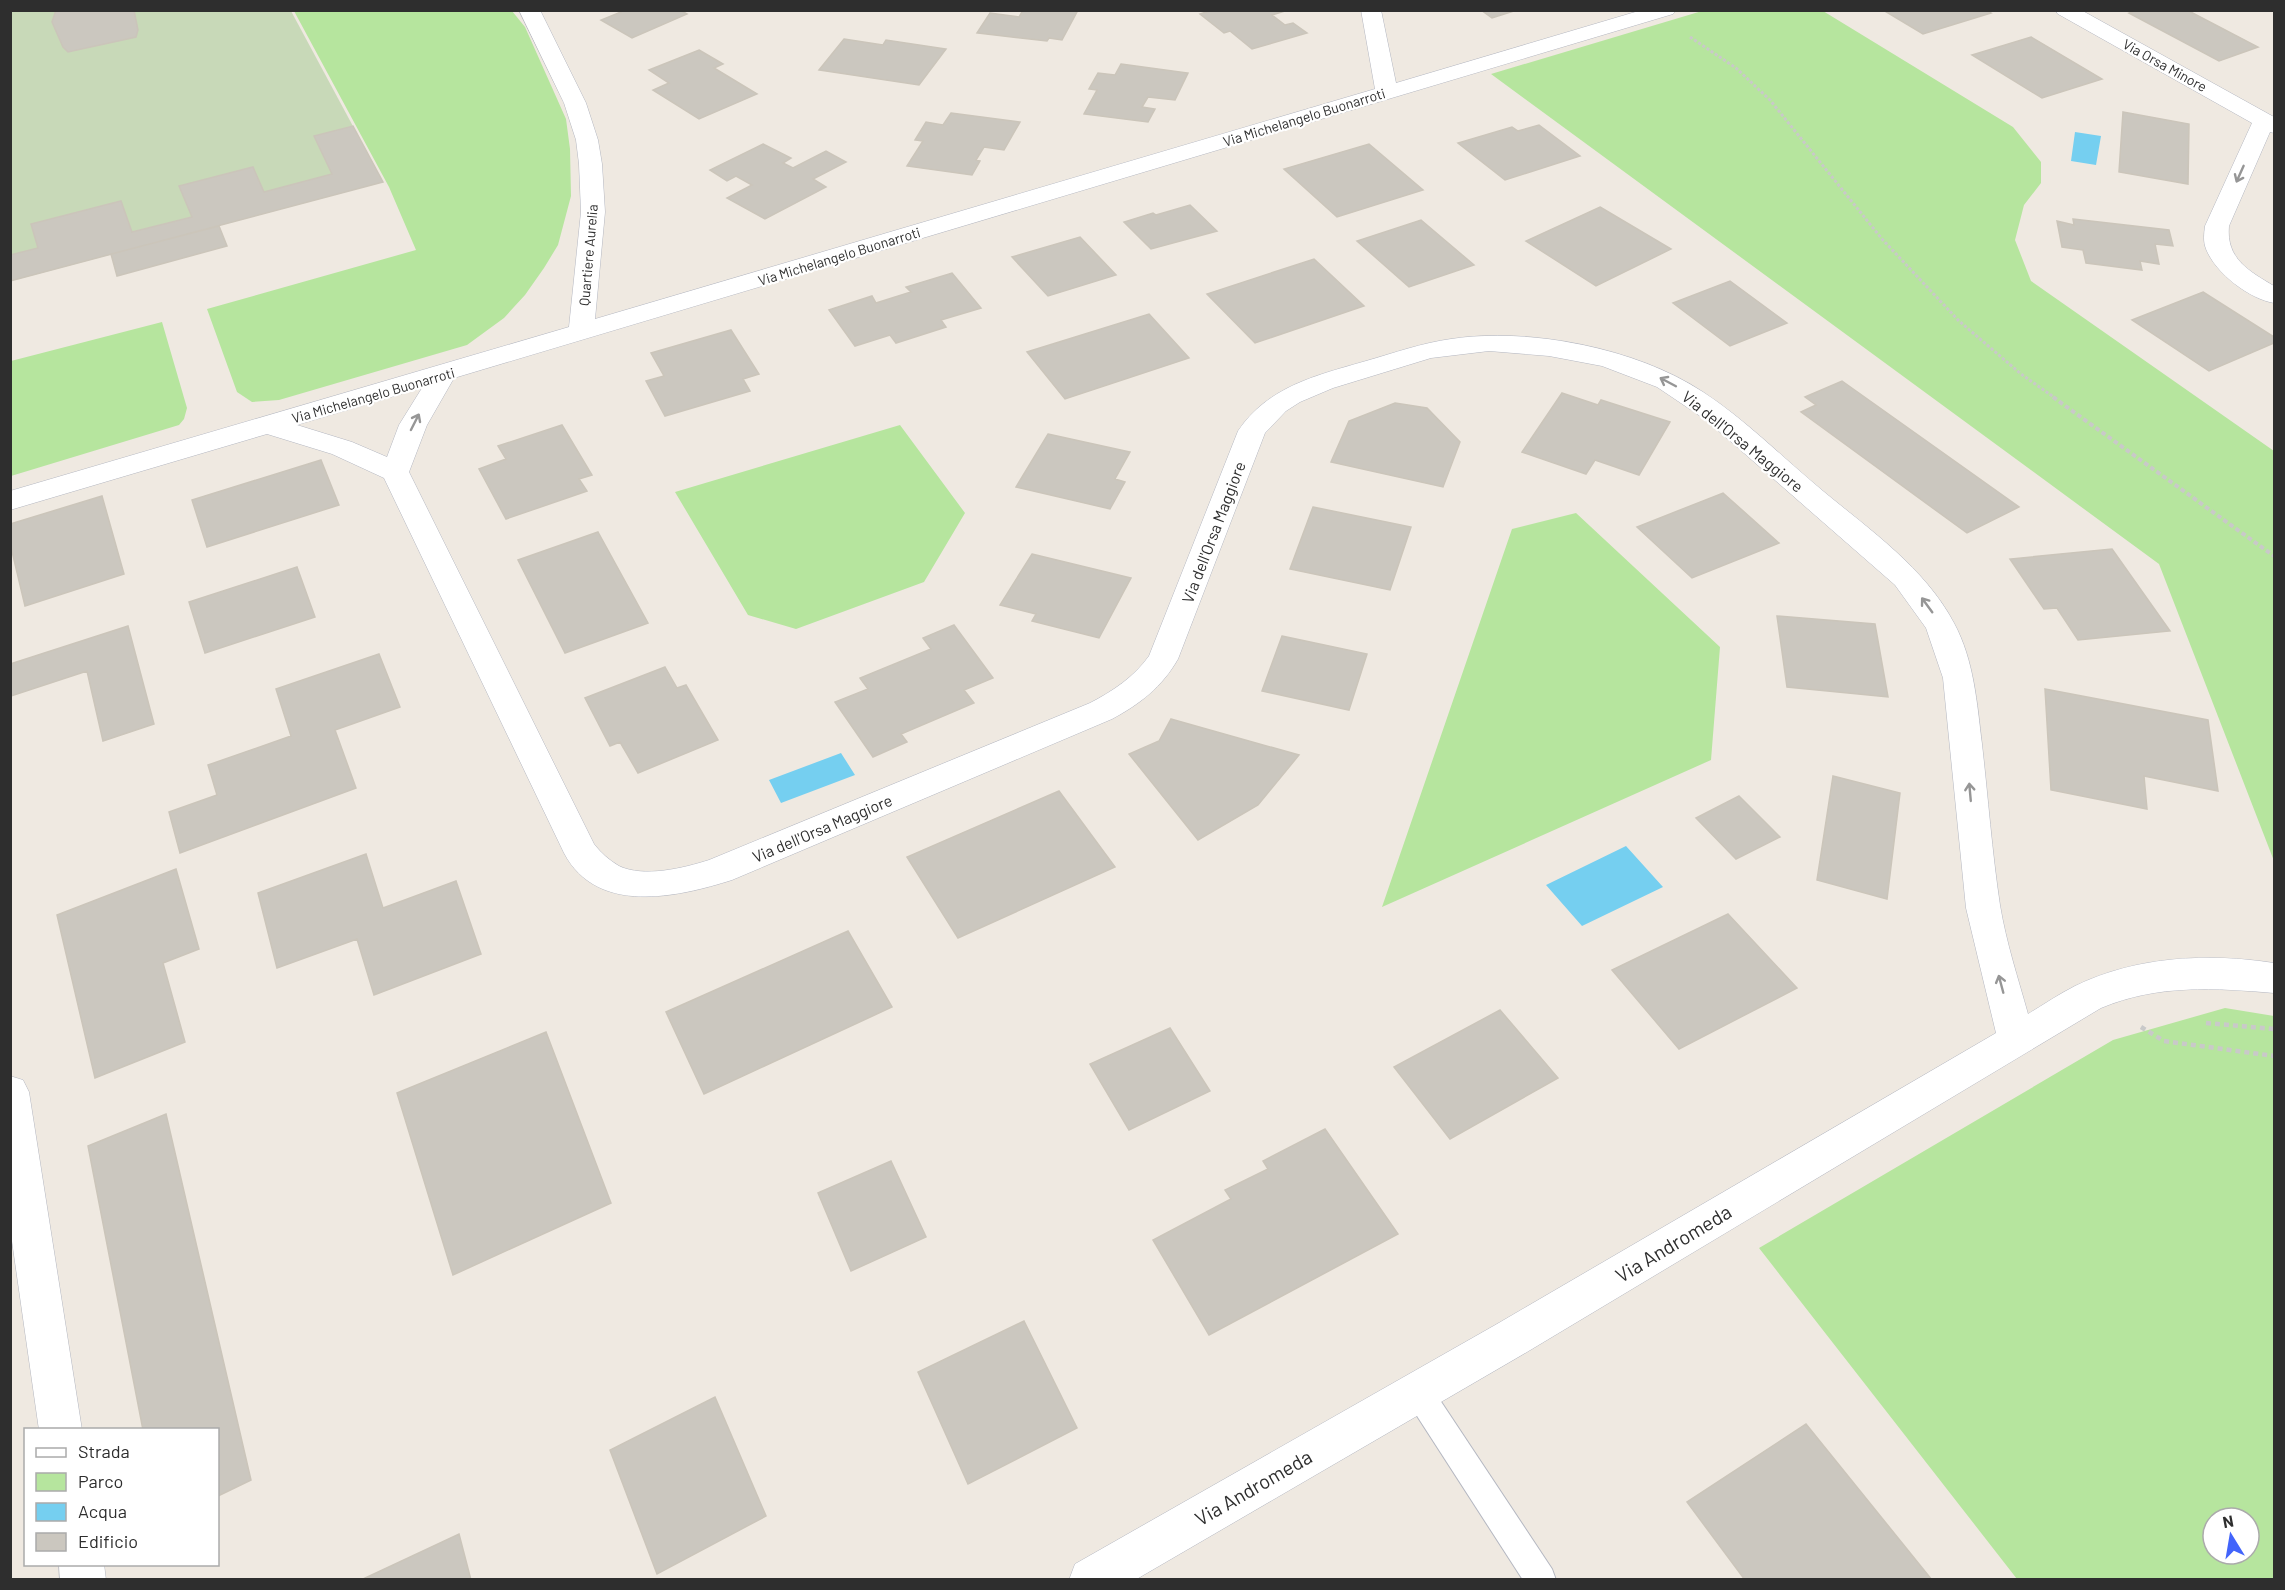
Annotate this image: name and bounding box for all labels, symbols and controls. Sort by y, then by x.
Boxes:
street label: Via Orsa Minore [2120,35,2210,95]
street label: Via Michelangelo Buonarroti [1221,84,1387,150]
one-way arrow [2234,164,2246,182]
street label: Quartiere Aurelia [575,204,601,306]
street label: Via Michelangelo Buonarroti [756,223,922,289]
street label: Via Michelangelo Buonarroti [290,364,456,426]
one-way arrow [1660,376,1678,387]
street label: Via dell'Orsa Maggiore [1679,386,1807,496]
one-way arrow [410,413,422,431]
street label: Via dell'Orsa Maggiore [1177,458,1249,606]
one-way arrow [1920,597,1933,613]
one-way arrow [1964,783,1975,802]
street label: Via dell'Orsa Maggiore [749,790,895,866]
one-way arrow [1995,975,2006,994]
street label: Via Andromeda [1611,1199,1735,1287]
legend [24,1428,219,1566]
text: Strada [78,1440,130,1462]
street label: Via Andromeda [1190,1444,1316,1530]
text: Parco [78,1470,123,1492]
text: Acqua [78,1500,127,1522]
north arrow [2201,1506,2261,1566]
text: N [2221,1510,2235,1531]
text: Edificio [78,1530,138,1552]

